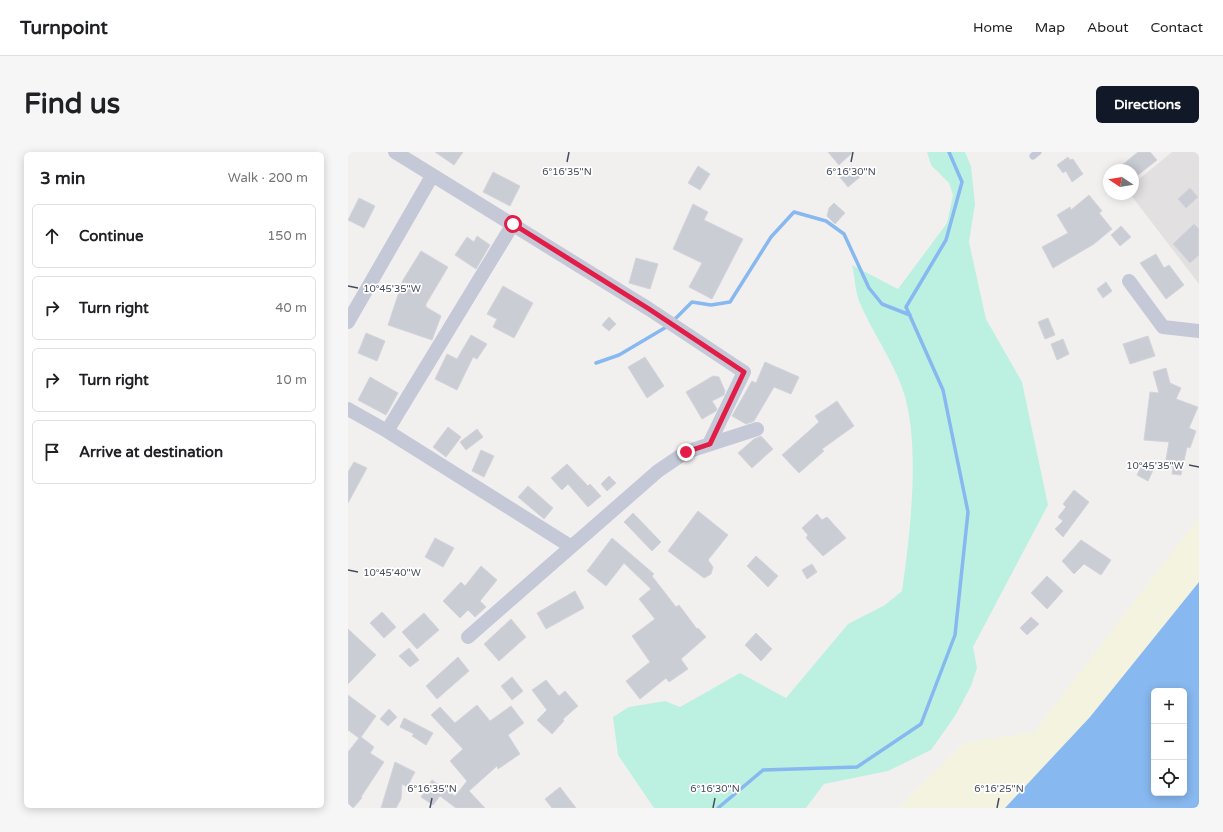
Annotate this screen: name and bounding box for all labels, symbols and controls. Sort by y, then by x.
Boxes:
text: Turnpoint [20,17,108,39]
text: Home [973,19,1013,36]
text: Map [1035,19,1065,36]
text: About [1087,19,1129,36]
text: Contact [1151,19,1203,36]
button: Directions [1096,86,1199,123]
text: Find us [24,87,120,121]
north arrow [1103,164,1139,200]
text: 6°16'35"N [542,166,592,178]
text: 6°16'30"N [826,166,876,178]
text: 3 min [40,168,85,189]
text: Walk · 200 m [228,170,308,186]
route start [504,215,522,233]
icon: ahead [41,225,63,247]
text: Continue [79,227,143,245]
text: 150 m [267,228,307,244]
text: 10°45'35"W [363,283,421,295]
icon: right [41,297,63,319]
text: Turn right [79,299,149,317]
text: 40 m [275,300,307,316]
icon: right [41,369,63,391]
text: Turn right [79,371,149,389]
text: 10 m [275,372,307,388]
icon: arrive [41,441,63,463]
text: Arrive at destination [79,443,223,461]
route end [677,443,695,461]
text: 10°45'35"W [1126,460,1184,472]
text: 10°45'40"W [363,567,421,579]
map controls [1151,688,1187,796]
button: + [1151,688,1187,724]
button: − [1151,724,1187,760]
button: locate [1151,760,1187,796]
text: 6°16'35"N [407,783,457,795]
text: 6°16'30"N [690,783,740,795]
text: 6°16'25"N [974,783,1024,795]

